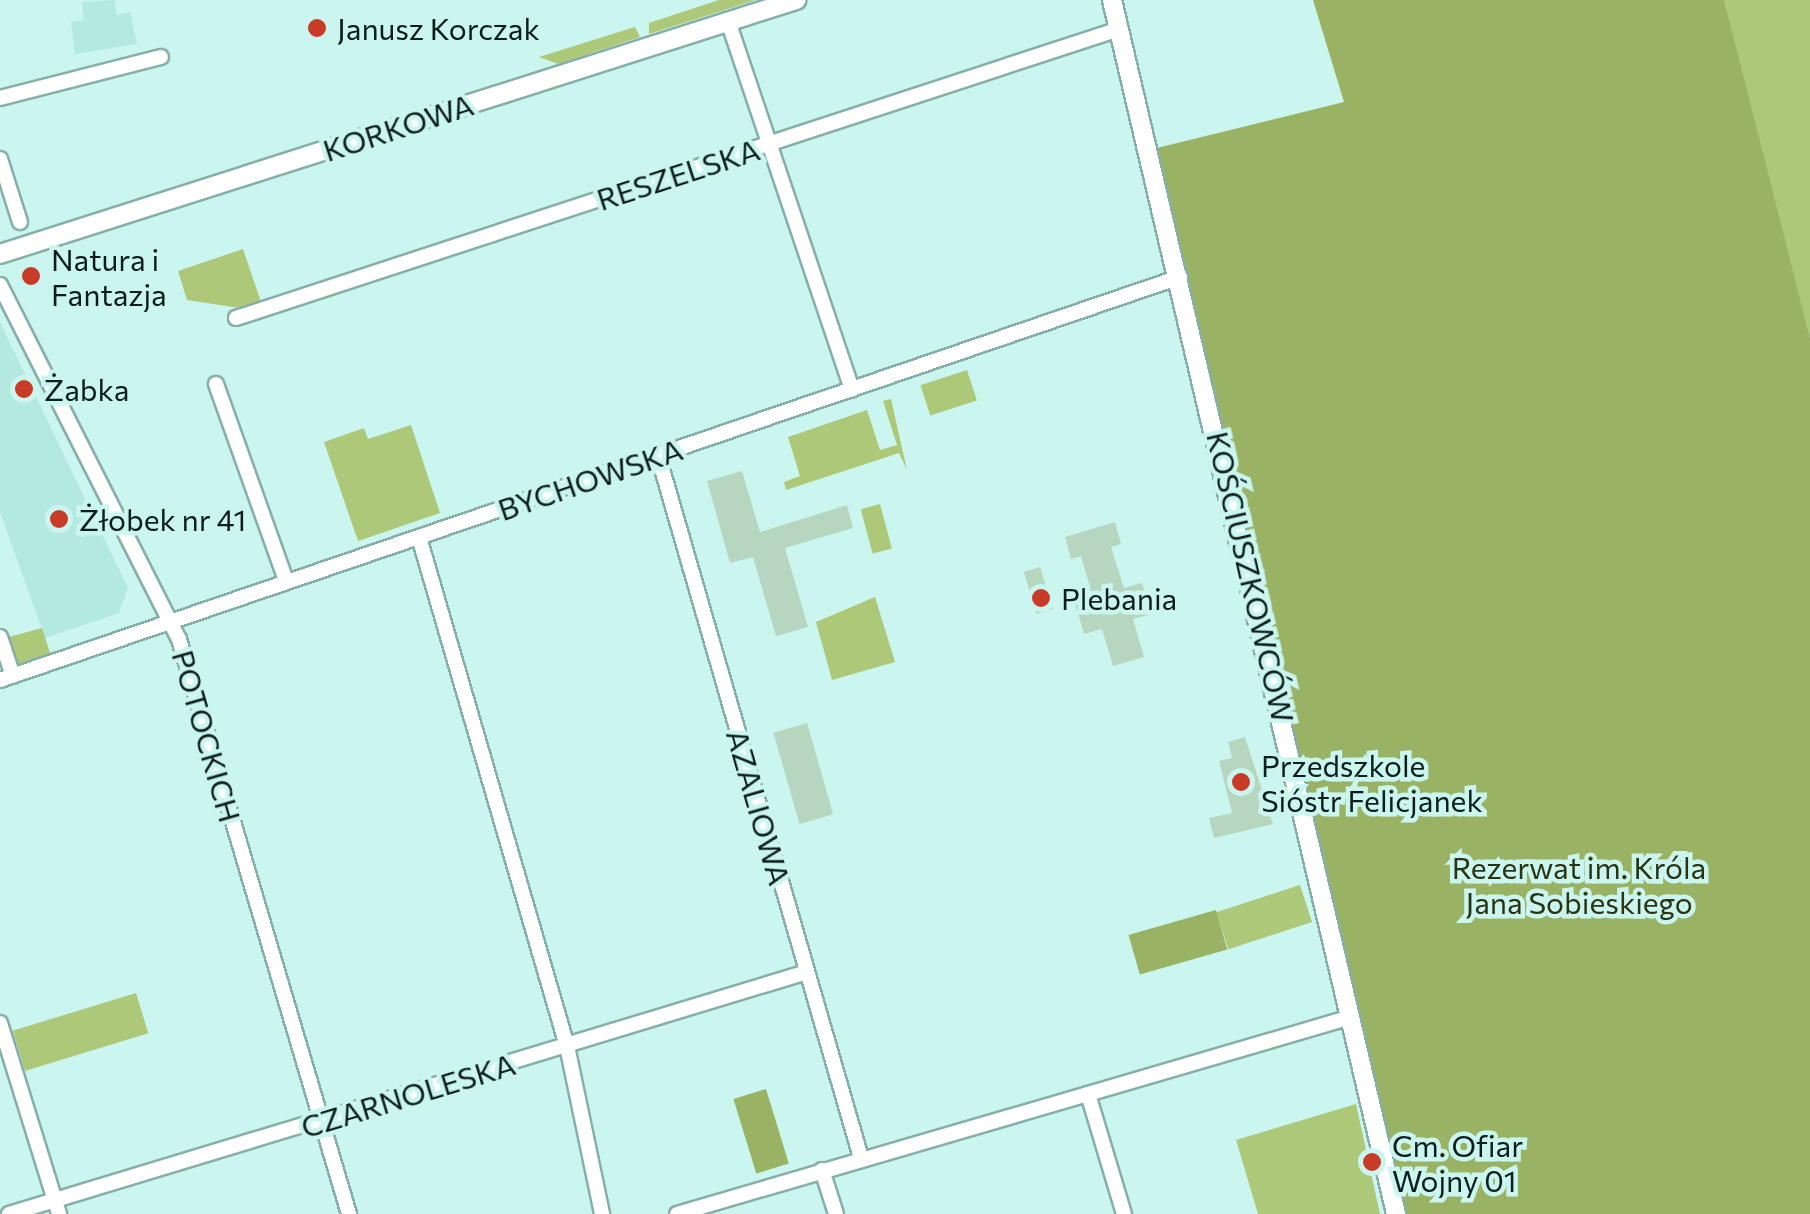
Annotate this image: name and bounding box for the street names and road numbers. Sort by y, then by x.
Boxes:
street label: KORKOWA [318,86,478,168]
street label: RESZELSKA [592,131,764,217]
street label: KOŚCIUSZKOWCÓW [1200,428,1302,726]
street label: BYCHOWSKA [493,431,687,527]
street label: POTOCKICH [165,646,249,826]
street label: AZALIOWA [720,725,798,889]
street label: CZARNOLESKA [297,1045,519,1145]

